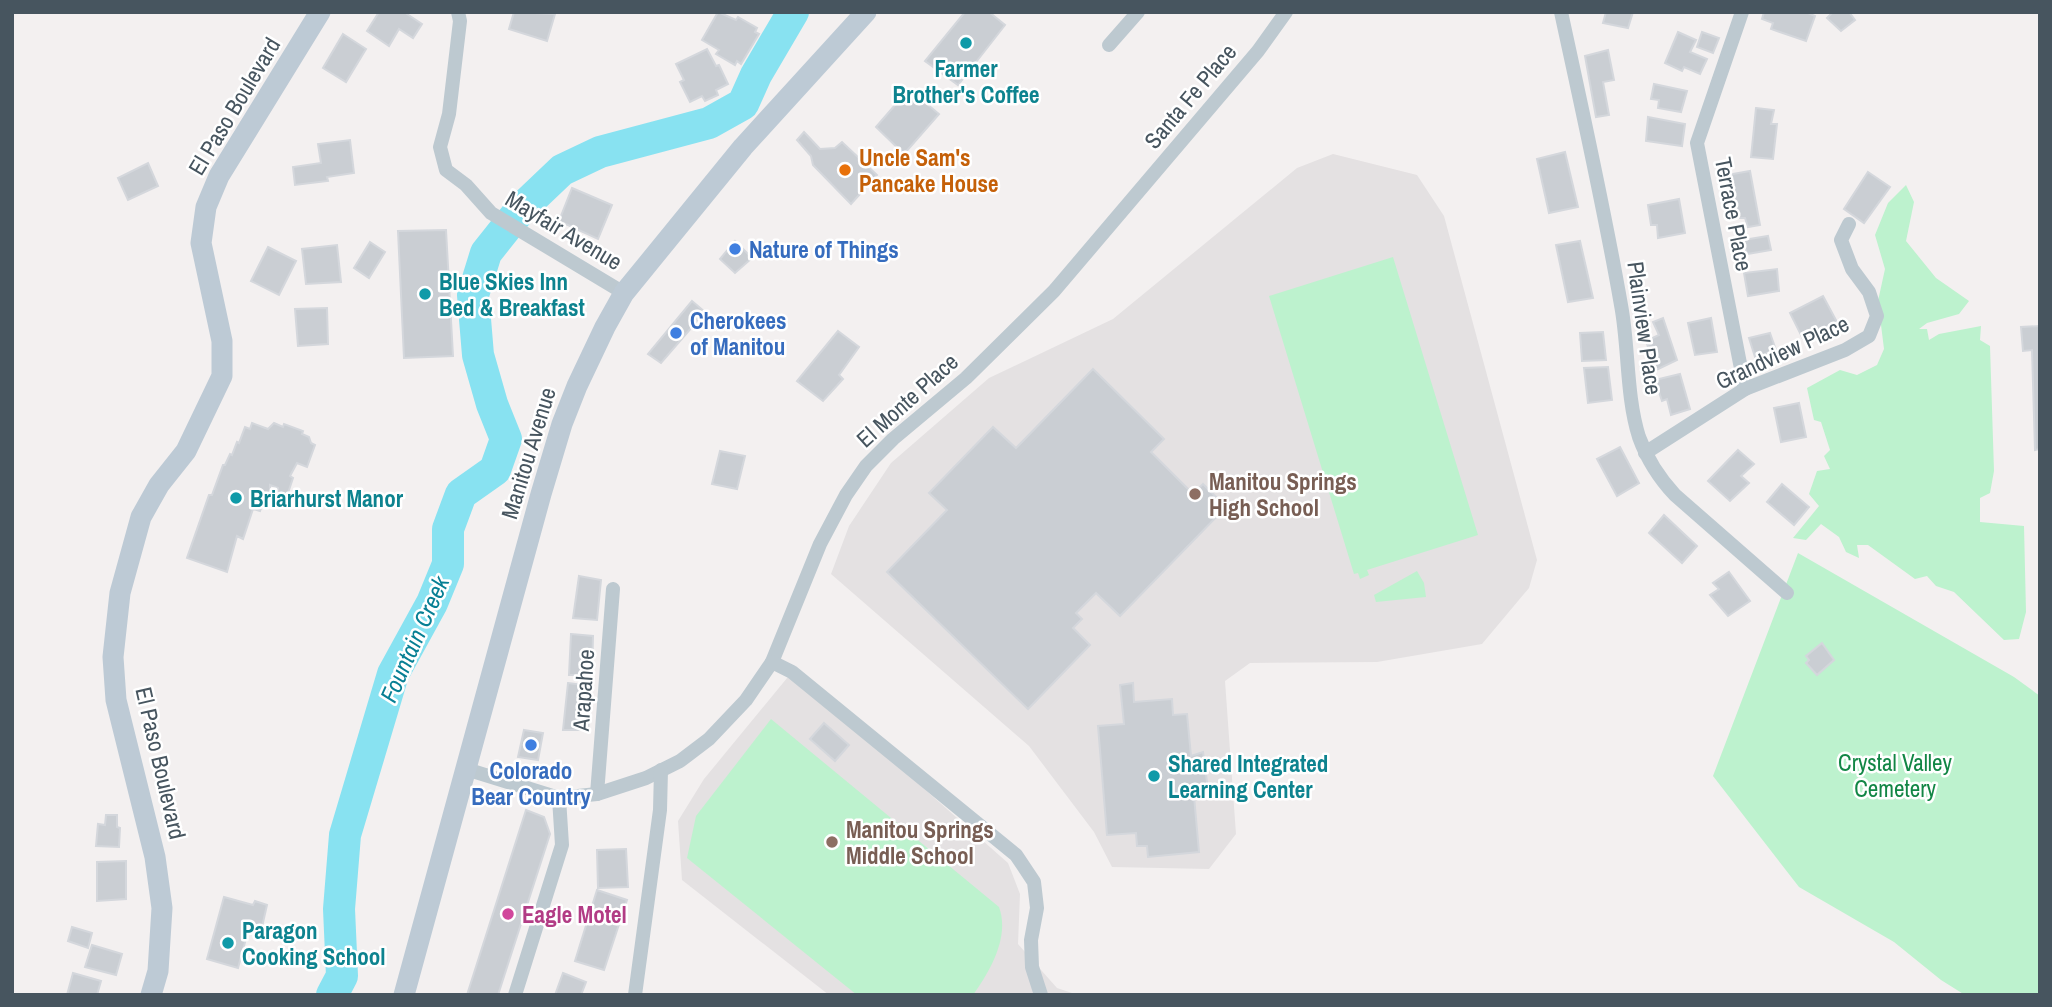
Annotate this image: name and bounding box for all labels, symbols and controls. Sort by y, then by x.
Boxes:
street label: El Paso Boulevard [181,32,287,180]
marker: Farmer Brother's Coffee [958,35,974,51]
street label: Santa Fe Place [1137,37,1243,155]
place label: Farmer Brother's Coffee [893,53,1040,110]
place label: Uncle Sam's Pancake House [859,142,998,199]
street label: Terrace Place [1708,154,1760,274]
marker: Uncle Sam's Pancake House [837,162,853,178]
street label: Mayfair Avenue [500,183,628,277]
place label: Nature of Things [749,234,899,265]
marker: Nature of Things [727,241,743,257]
street label: Plainview Place [1620,259,1670,397]
place label: Blue Skies Inn Bed & Breakfast [439,266,585,323]
marker: Blue Skies Inn Bed & Breakfast [417,286,433,302]
place label: Cherokees of Manitou [690,305,786,362]
street label: Grandview Place [1710,308,1854,396]
marker: Cherokees of Manitou [668,325,684,341]
street label: El Monte Place [849,346,965,454]
street label: Manitou Avenue [493,383,563,523]
place label: Manitou Springs High School [1209,466,1357,523]
place label: Briarhurst Manor [250,483,404,514]
marker: Manitou Springs High School [1187,486,1203,502]
marker: Briarhurst Manor [228,490,244,506]
water label: Fountain Creek [372,570,457,707]
street label: Arapahoe [565,648,601,733]
street label: El Paso Boulevard [128,684,194,842]
marker: Colorado Bear Country [523,737,539,753]
park label: Crystal Valley Cemetery [1838,747,1953,804]
place label: Shared Integrated Learning Center [1168,748,1328,805]
place label: Colorado Bear Country [471,755,591,812]
marker: Shared Integrated Learning Center [1146,768,1162,784]
place label: Manitou Springs Middle School [846,814,994,871]
marker: Manitou Springs Middle School [824,834,840,850]
place label: Eagle Motel [522,899,627,930]
marker: Eagle Motel [500,906,516,922]
place label: Paragon Cooking School [242,915,386,972]
marker: Paragon Cooking School [220,935,236,951]

